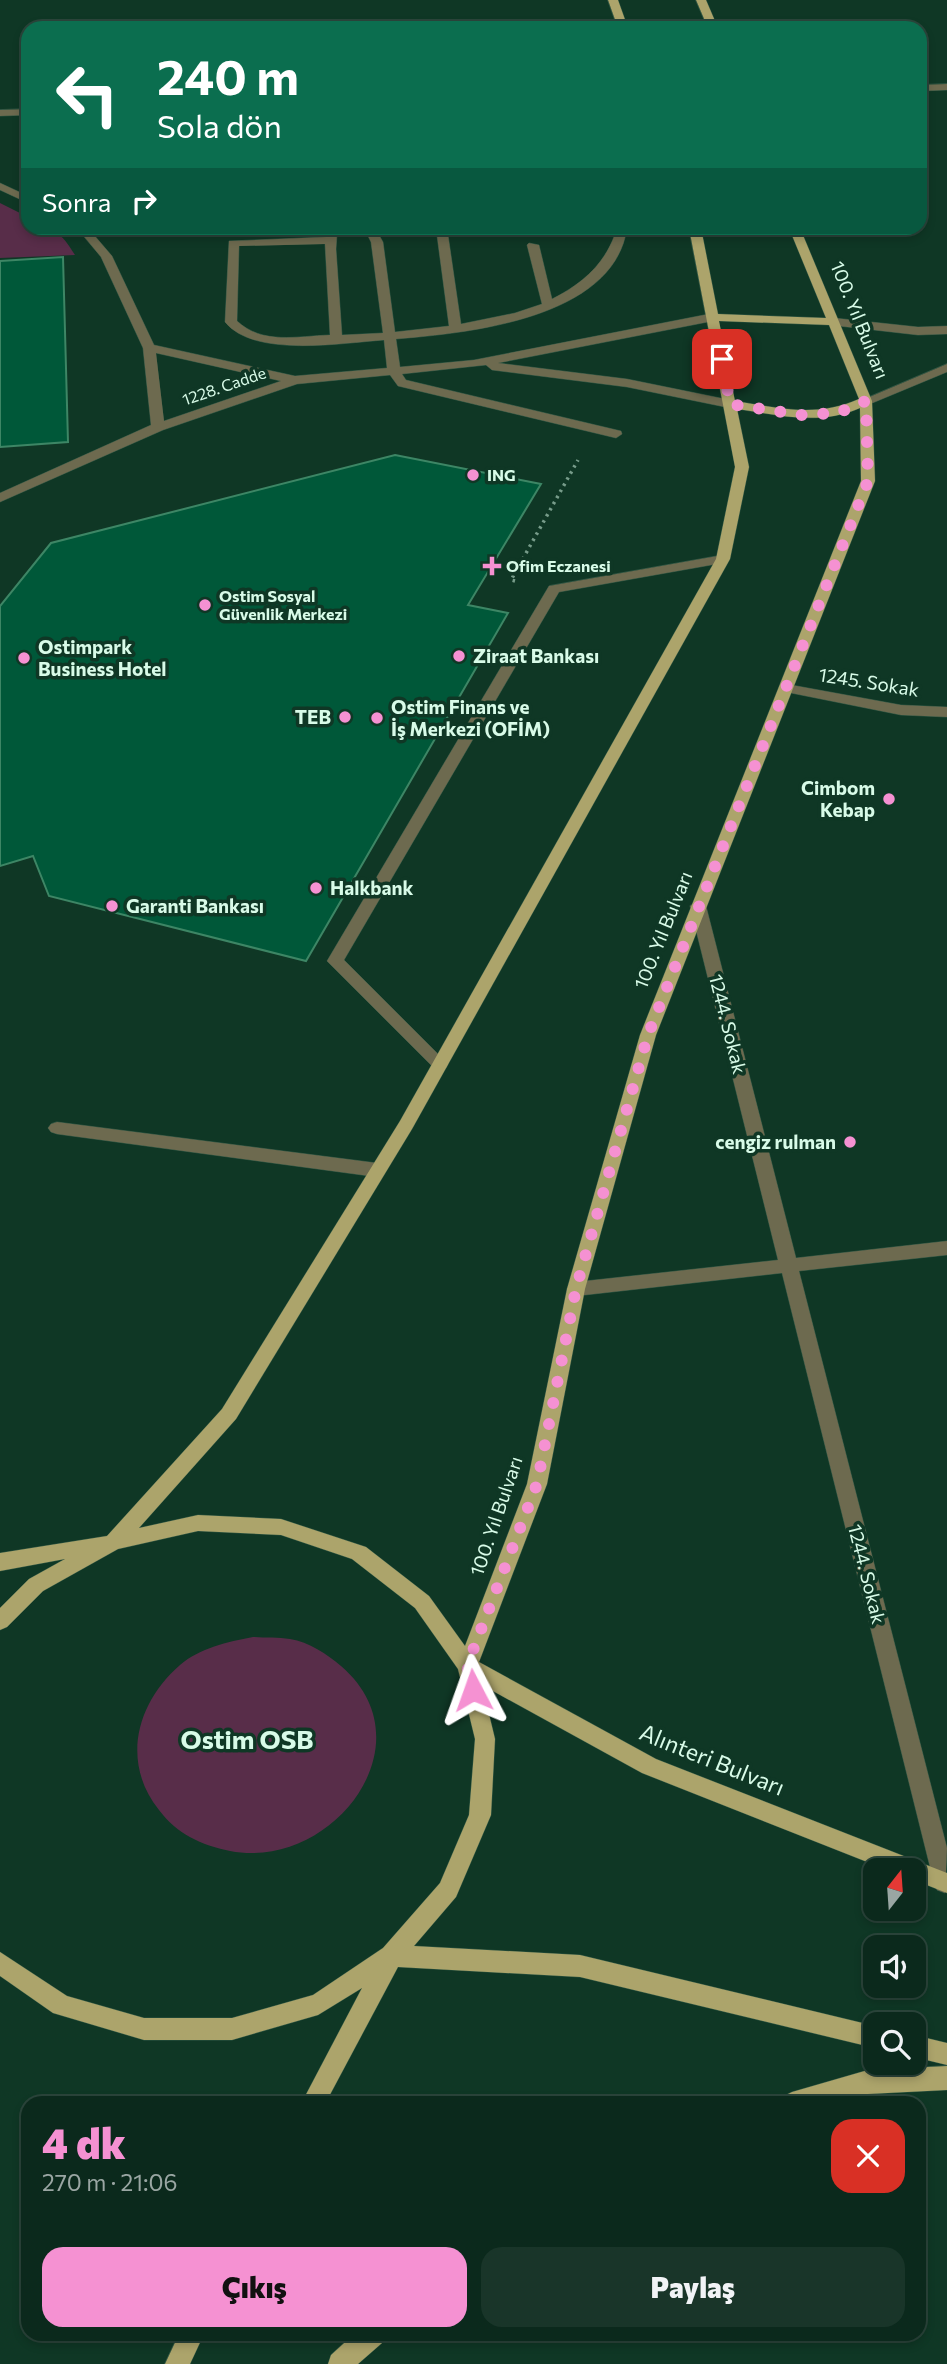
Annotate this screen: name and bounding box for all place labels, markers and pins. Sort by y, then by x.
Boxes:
pin [692,329,752,389]
place label: ING [487,465,516,484]
marker: ING [465,467,481,483]
place label: Ofim Eczanesi [506,556,611,575]
marker: Ofim Eczanesi [484,558,500,574]
place label: Ostim Sosyal Güvenlik Merkezi [219,586,347,623]
marker: Ostim Sosyal Güvenlik Merkezi [197,597,213,613]
place label: Ostimpark Business Hotel [38,635,167,680]
place label: Ziraat Bankası [473,644,599,667]
marker: Ziraat Bankası [451,648,467,664]
marker: Ostimpark Business Hotel [16,650,32,666]
place label: Ostim Finans ve İş Merkezi (OFİM) [391,695,550,740]
place label: TEB [295,705,331,728]
marker: TEB [337,709,353,725]
marker: Ostim Finans ve İş Merkezi (OFİM) [369,710,385,726]
place label: Cimbom Kebap [801,776,875,821]
marker: Cimbom Kebap [881,791,897,807]
place label: Halkbank [330,876,414,899]
marker: Halkbank [308,880,324,896]
place label: Garanti Bankası [126,894,264,917]
marker: Garanti Bankası [104,898,120,914]
place label: cengiz rulman [715,1130,836,1153]
marker: cengiz rulman [842,1134,858,1150]

